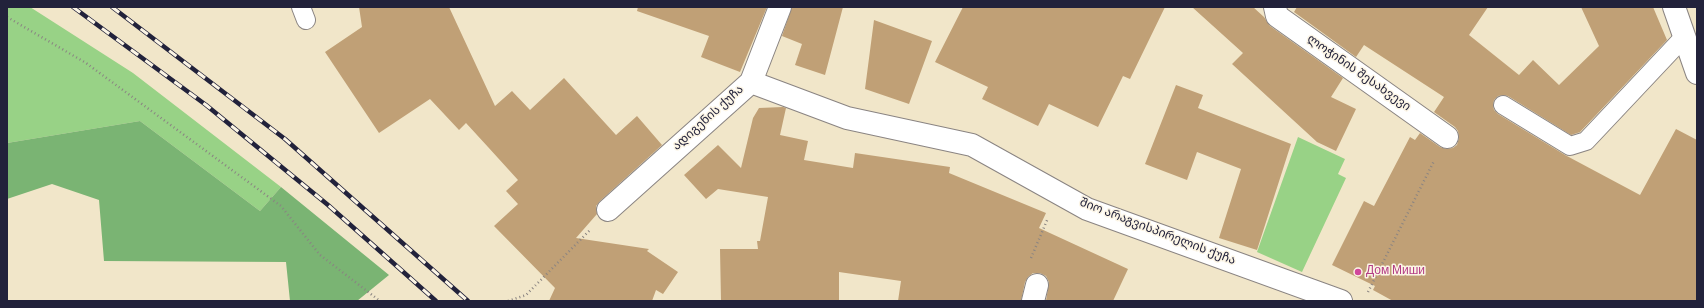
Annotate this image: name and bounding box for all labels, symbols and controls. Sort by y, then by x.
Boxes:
street label: ლოჭინის შესახვევი [1303,33,1413,115]
street label: ადიგენის ქუჩა [671,83,747,155]
street label: შიო არაგვისპირელის ქუჩა [1077,197,1237,269]
place label: Дом Миши [1366,265,1425,279]
marker: Дом Миши [1353,267,1363,277]

